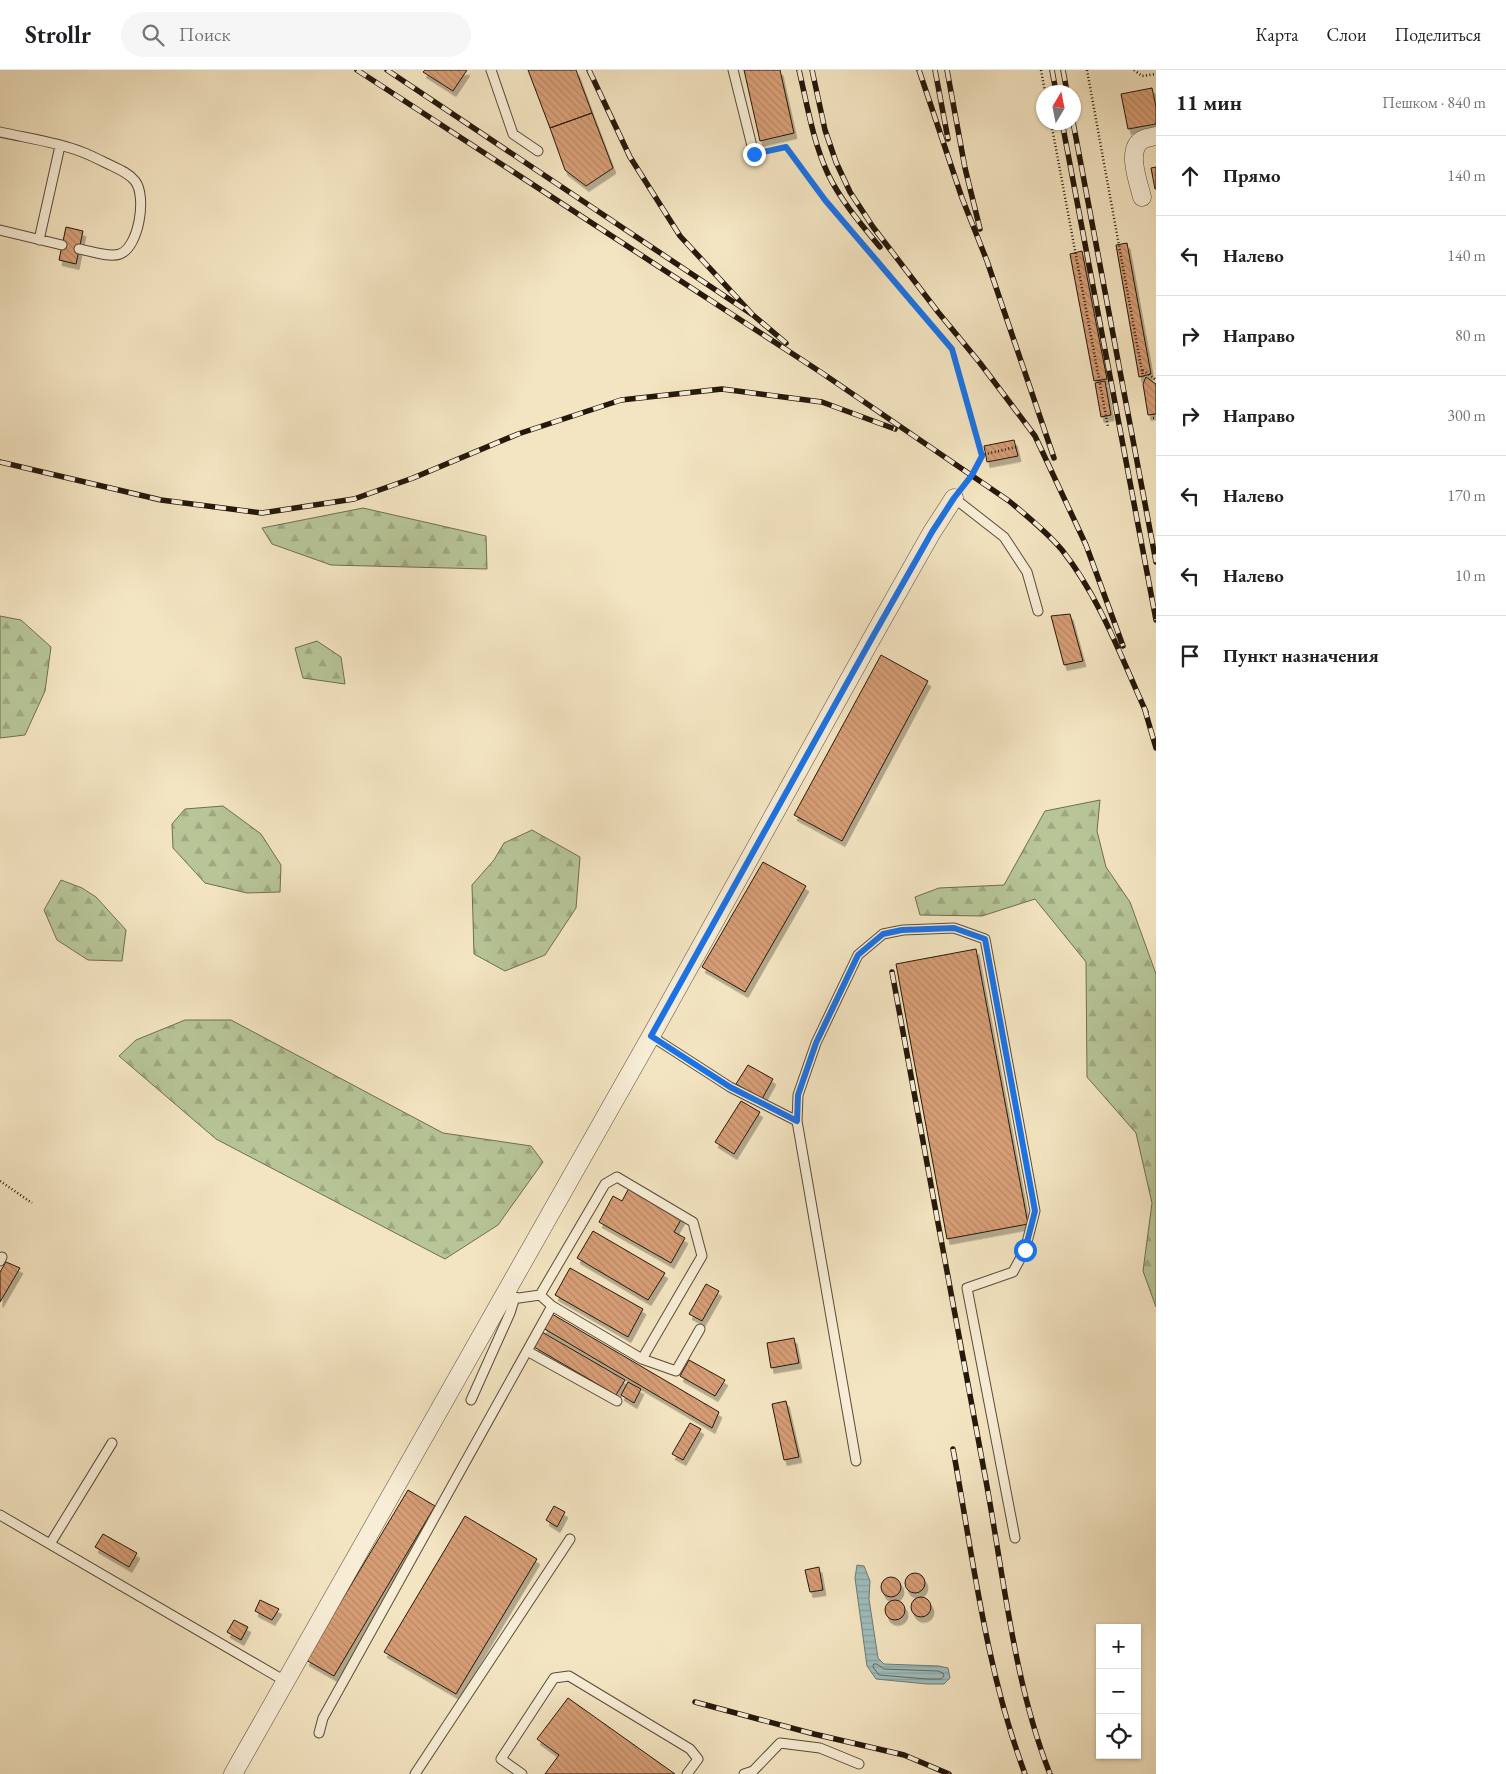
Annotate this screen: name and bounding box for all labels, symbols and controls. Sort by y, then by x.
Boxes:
search box [121,12,471,57]
text: Strollr [25,19,91,50]
icon: search [139,21,167,49]
text: Поиск [179,22,231,47]
text: Карта [1256,23,1299,46]
text: Слои [1327,23,1366,46]
text: Поделиться [1394,23,1481,46]
north arrow [1036,85,1081,130]
text: 11 мин [1176,89,1242,116]
text: Пешком · 840 m [1382,92,1486,113]
route end [743,143,766,166]
icon: ahead [1176,162,1204,190]
text: Прямо [1223,163,1281,188]
text: 140 m [1447,165,1486,186]
icon: left [1176,242,1204,270]
text: Налево [1223,243,1284,268]
text: 140 m [1447,245,1486,266]
icon: right [1176,322,1204,350]
text: Направо [1223,323,1295,348]
text: 80 m [1455,325,1486,346]
icon: right [1176,402,1204,430]
text: Направо [1223,403,1295,428]
text: 300 m [1447,405,1486,426]
icon: left [1176,482,1204,510]
text: Налево [1223,483,1284,508]
text: 170 m [1447,485,1486,506]
icon: left [1176,562,1204,590]
text: Налево [1223,563,1284,588]
text: 10 m [1455,565,1486,586]
icon: arrive [1176,642,1204,670]
text: Пункт назначения [1223,643,1379,668]
route start [1014,1239,1037,1262]
map controls [1096,1624,1141,1759]
button: + [1096,1624,1141,1669]
button: − [1096,1669,1141,1714]
button: locate [1096,1714,1141,1759]

